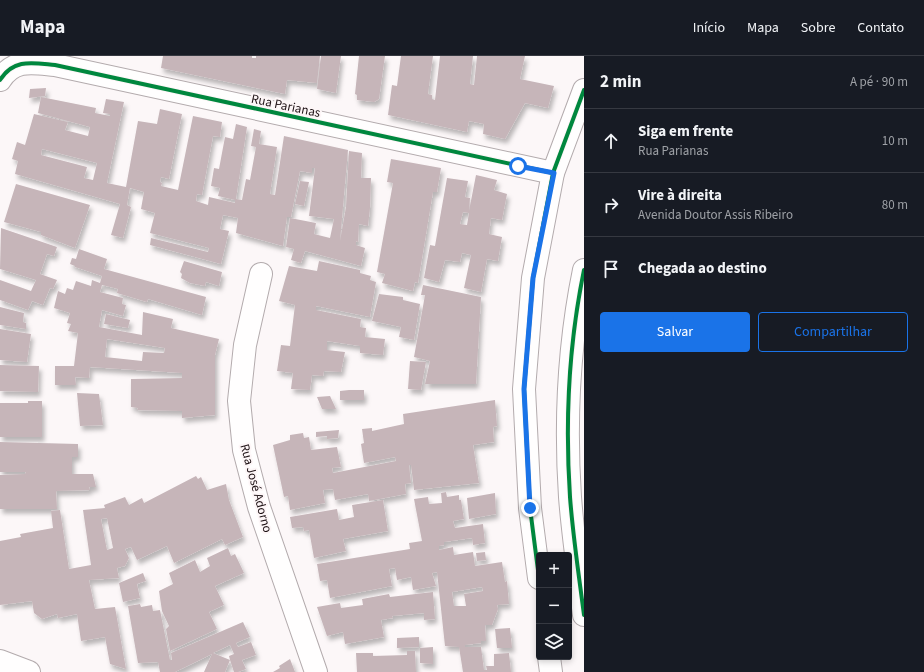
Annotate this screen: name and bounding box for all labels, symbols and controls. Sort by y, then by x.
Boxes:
text: Mapa [20,14,65,41]
text: Início [693,18,725,38]
text: Mapa [747,18,779,38]
text: Sobre [801,18,835,38]
text: Contato [857,18,904,38]
text: 2 min [600,70,641,94]
text: A pé · 90 m [850,73,908,91]
street label: Rua Parianas [250,90,323,122]
text: Siga em frente [638,121,733,142]
icon: ahead [600,130,622,152]
text: 10 m [882,132,908,150]
text: Rua Parianas [638,142,708,160]
route start [509,157,527,175]
text: Vire à direita [638,185,722,206]
icon: right [600,194,622,216]
text: 80 m [882,196,908,214]
text: Avenida Doutor Assis Ribeiro [638,206,793,224]
icon: arrive [600,258,622,280]
text: Chegada ao destino [638,258,767,279]
button: Salvar [600,312,750,352]
button: Compartilhar [758,312,908,352]
street label: Rua José Adorno [236,442,277,535]
route end [521,499,539,517]
map controls [536,552,572,660]
button: + [536,552,572,588]
button: − [536,588,572,624]
button: layers [536,624,572,660]

